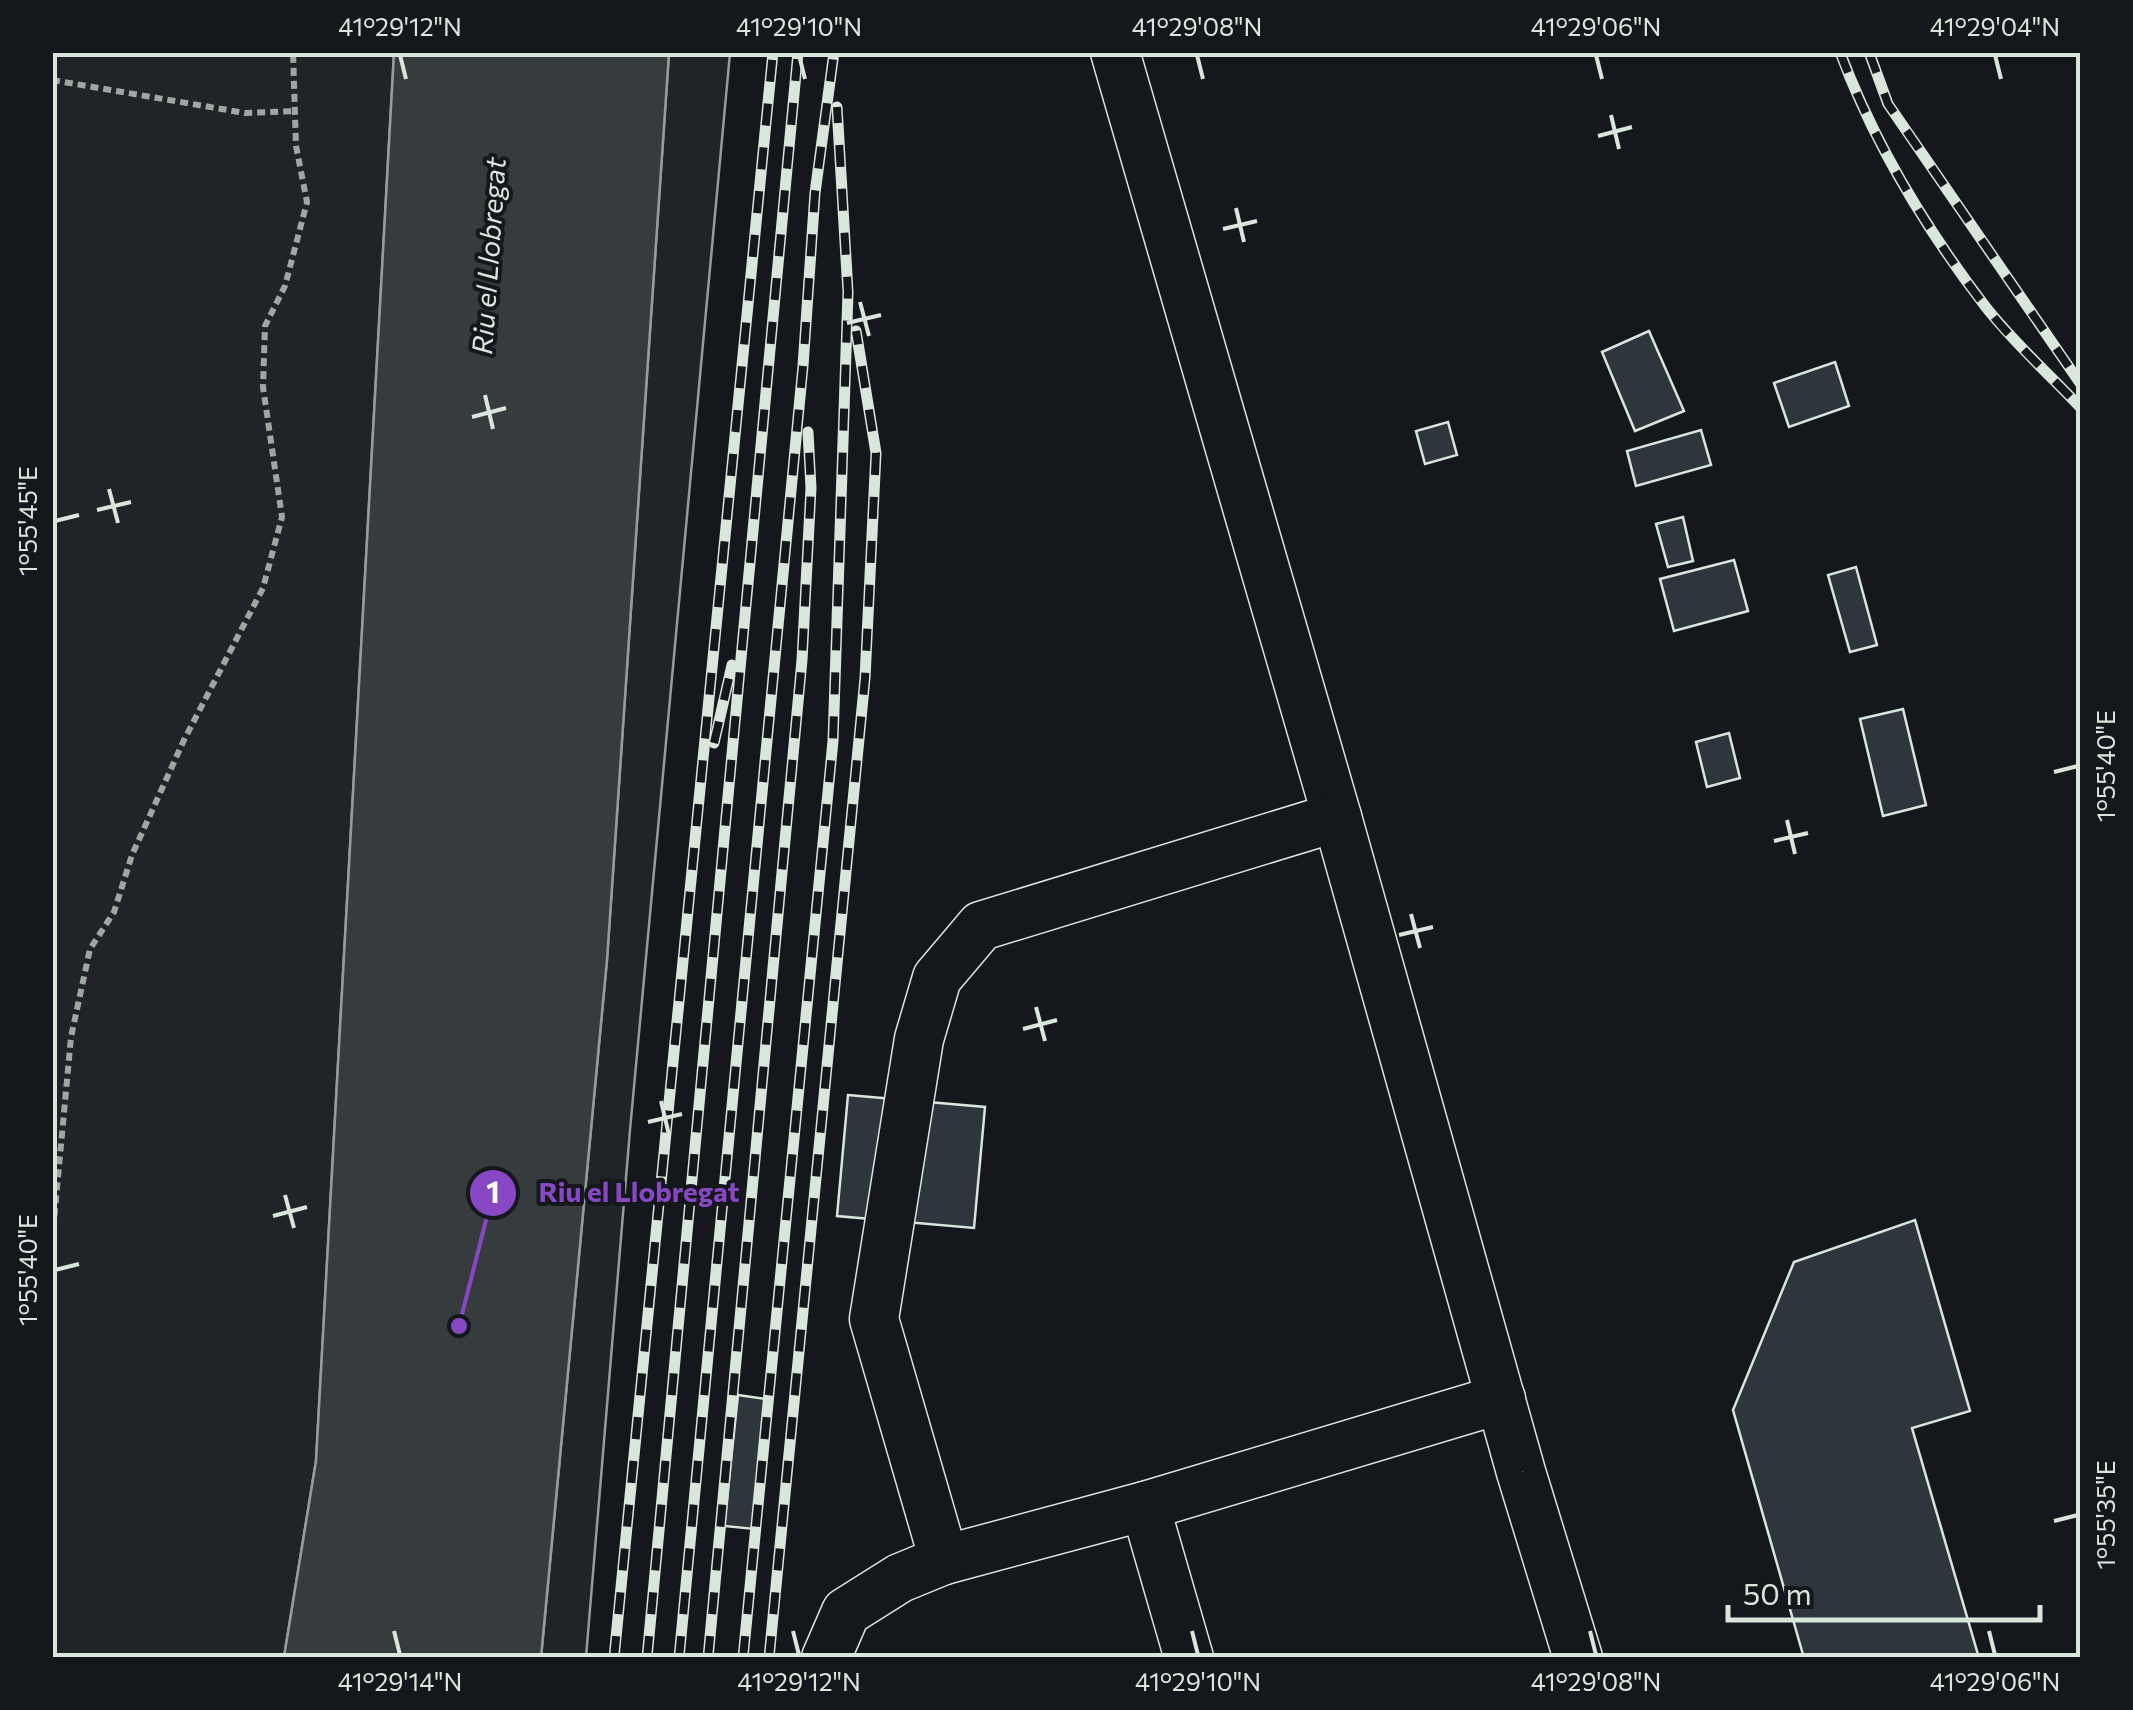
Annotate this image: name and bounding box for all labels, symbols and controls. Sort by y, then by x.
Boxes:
text: 41°29'12"N [338,11,462,41]
text: 41°29'10"N [736,11,862,41]
text: 41°29'08"N [1132,11,1262,41]
text: 41°29'06"N [1531,11,1661,41]
text: 41°29'04"N [1930,11,2060,41]
water label: Riu el Llobregat [464,156,512,356]
text: 1°55'45"E [12,466,42,576]
text: 1°55'40"E [2090,710,2120,822]
callout: Riu el Llobregat [468,1164,759,1222]
text: 1 [486,1172,500,1209]
text: Riu el Llobregat [538,1174,740,1208]
text: 1°55'40"E [12,1214,42,1326]
text: 1°55'35"E [2090,1460,2120,1570]
scale bar [1728,1560,2040,1622]
text: 50 m [1743,1574,1812,1611]
text: 41°29'14"N [338,1666,462,1696]
text: 41°29'12"N [737,1666,861,1696]
text: 41°29'10"N [1135,1666,1261,1696]
text: 41°29'08"N [1531,1666,1661,1696]
text: 41°29'06"N [1930,1666,2060,1696]

